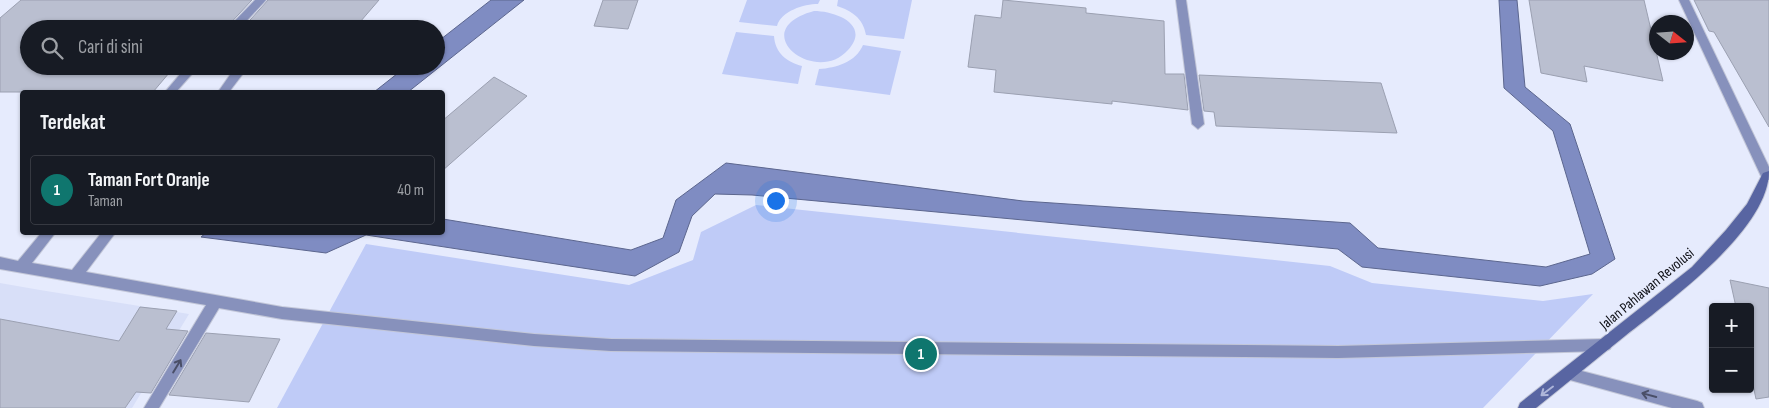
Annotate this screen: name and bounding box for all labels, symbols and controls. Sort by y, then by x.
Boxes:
north arrow [1649,15,1694,60]
search box [20,20,445,75]
icon: search [38,34,66,62]
text: Cari di sini [78,36,143,59]
text: Terdekat [40,110,106,135]
text: Taman Fort Oranje [88,169,210,192]
text: 1 [54,181,60,200]
text: 40 m [397,181,424,200]
your location [763,188,789,214]
text: Taman [88,192,123,211]
street label: Jalan Pahlawan Revolusi [1595,244,1698,335]
map controls [1709,303,1754,393]
button: + [1709,303,1754,348]
pin: 1 [905,335,937,373]
button: − [1709,348,1754,393]
one-way arrow [172,360,182,374]
one-way arrow [1541,385,1554,396]
one-way arrow [1642,390,1658,400]

